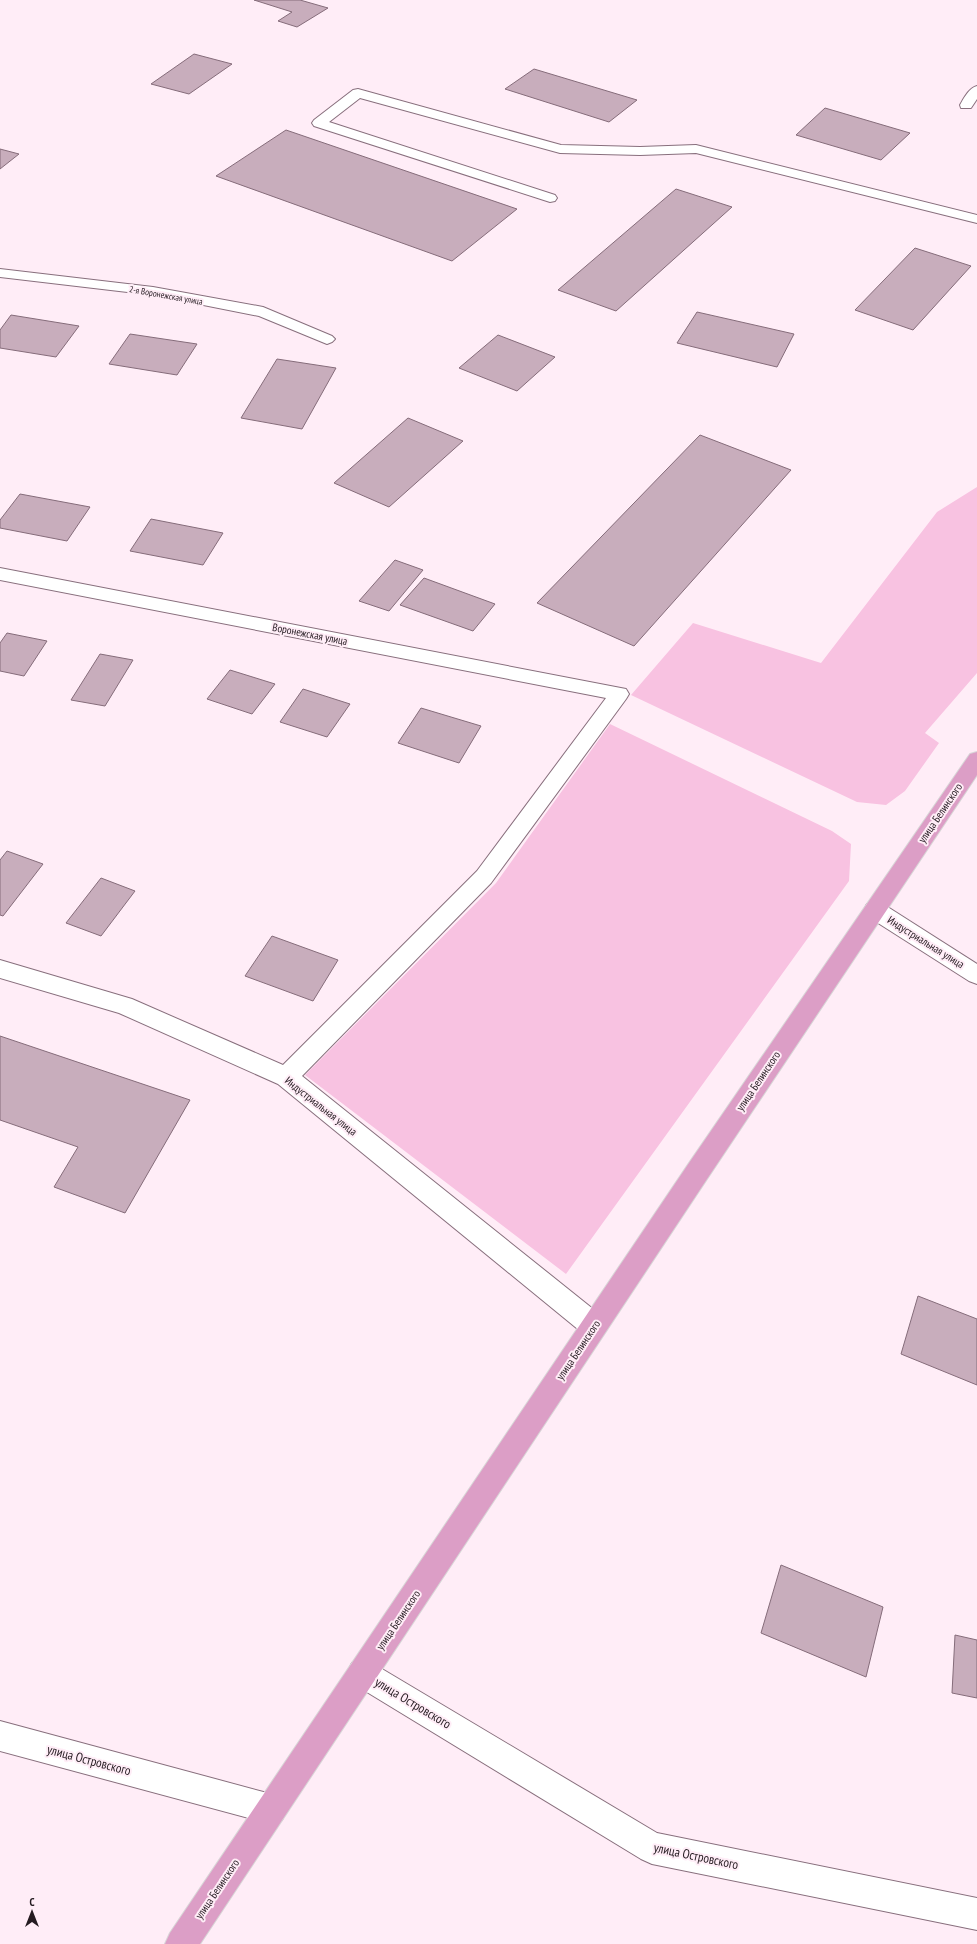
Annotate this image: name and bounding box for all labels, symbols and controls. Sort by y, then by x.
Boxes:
street label: 2-я Воронежская улица [128,283,204,307]
street label: Воронежская улица [271,620,349,648]
street label: улица Белинского [915,780,965,845]
street label: Индустриальная улица [885,913,967,971]
street label: улица Белинского [733,1048,783,1113]
street label: Индустриальная улица [282,1073,360,1139]
street label: улица Белинского [553,1317,603,1382]
street label: улица Белинского [373,1587,423,1652]
street label: улица Островского [372,1674,455,1733]
street label: улица Островского [45,1741,133,1779]
street label: улица Островского [652,1839,740,1873]
street label: улица Белинского [192,1856,242,1921]
north arrow [12,1892,52,1932]
text: С [29,1895,35,1909]

